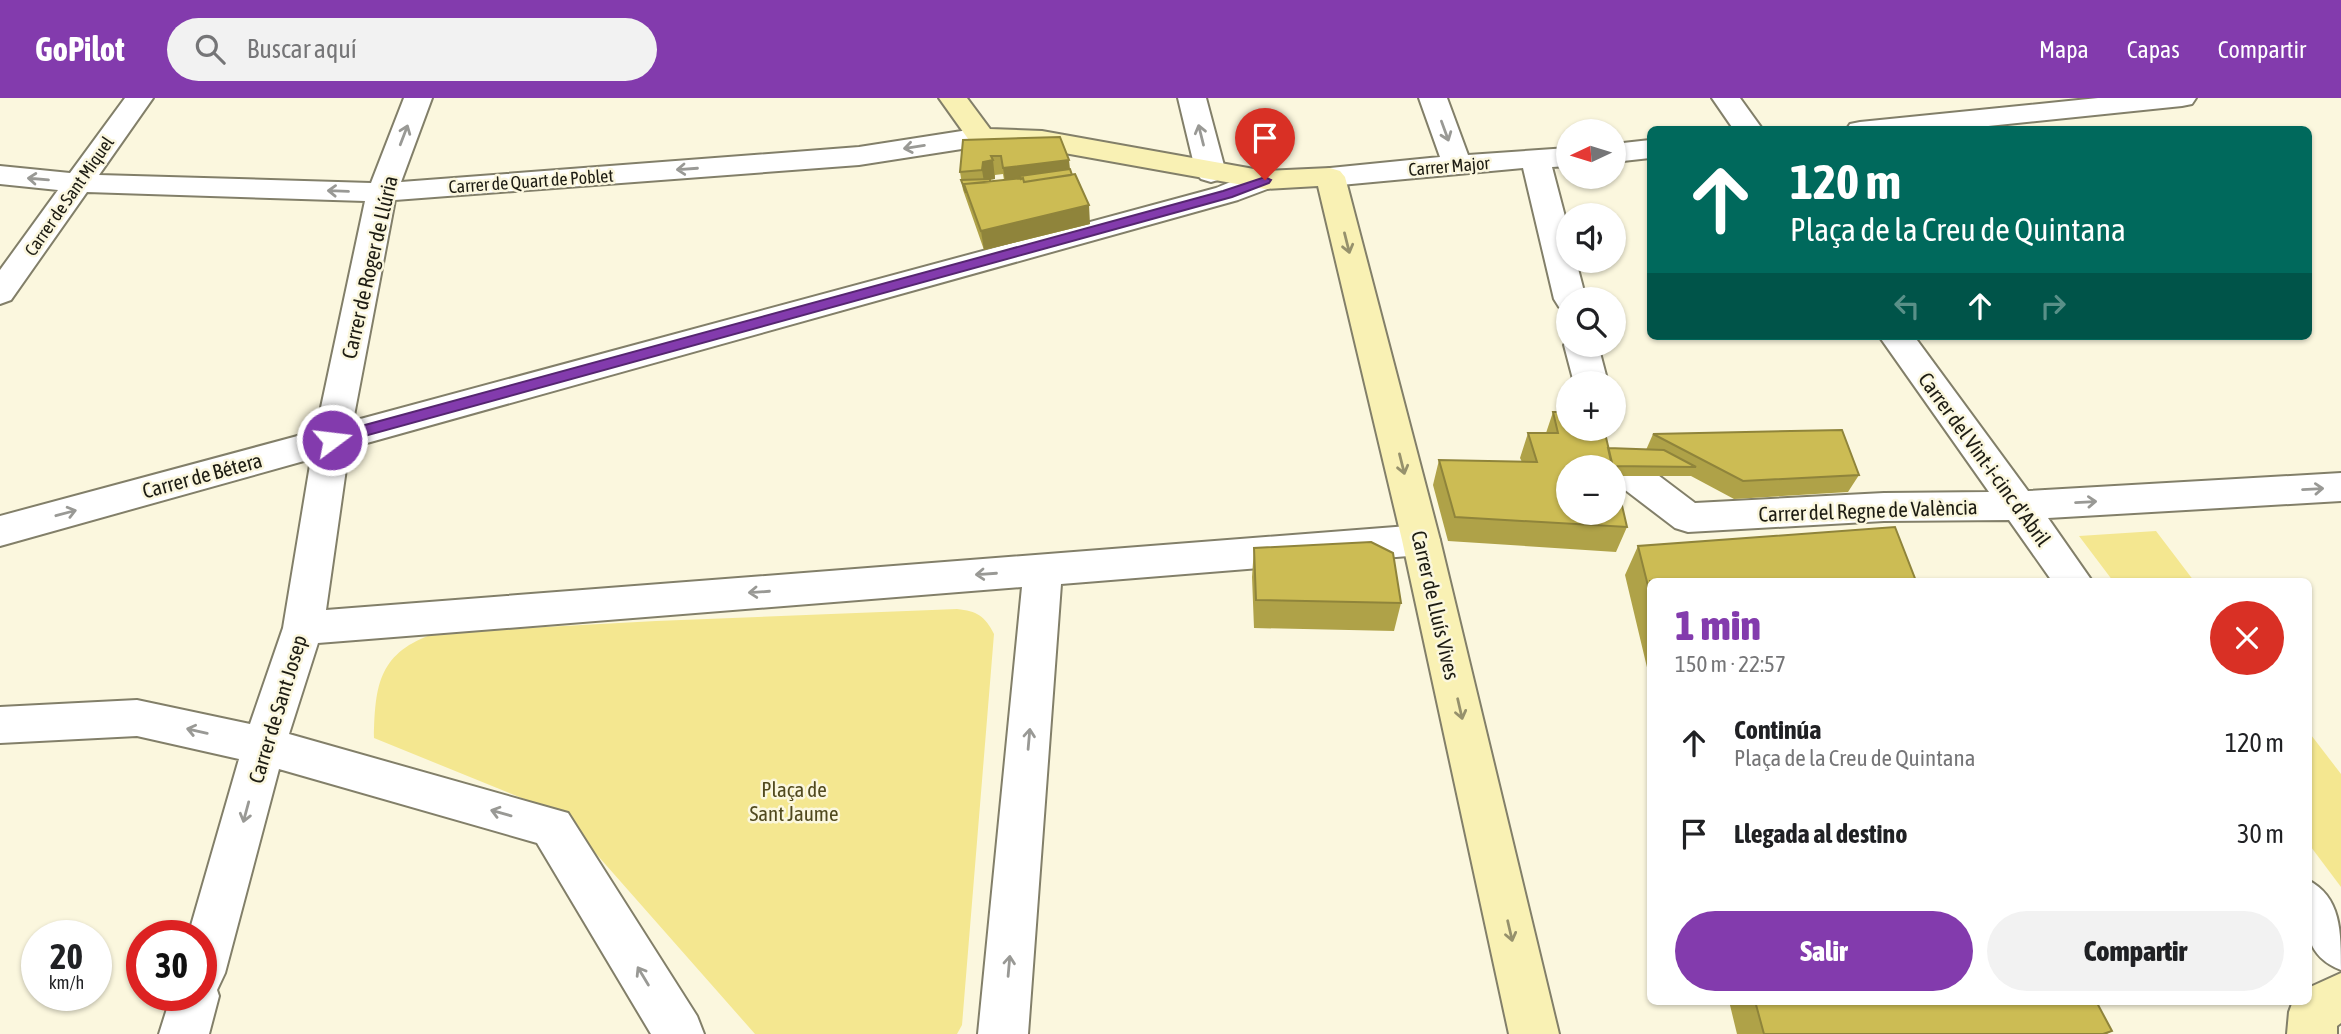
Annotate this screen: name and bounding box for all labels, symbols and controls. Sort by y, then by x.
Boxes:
search box [167,18,657,81]
text: GoPilot [35,30,125,68]
icon: search [191,30,229,68]
text: Buscar aquí [247,34,357,64]
text: Mapa [2039,36,2089,63]
text: Capas [2127,36,2180,63]
text: Compartir [2218,36,2306,63]
pin [1235,108,1295,180]
icon: arrive [1246,119,1284,157]
north arrow [1556,119,1626,189]
map controls [1556,119,1626,525]
one-way arrow [1439,120,1452,142]
one-way arrow [1194,124,1207,147]
one-way arrow [399,125,411,147]
street label: Carrer de Sant Miquel [20,132,118,260]
one-way arrow [903,141,926,154]
street label: Carrer Major [1408,152,1491,180]
text: 120 m [1790,153,1901,209]
icon: ahead [1675,154,1766,245]
one-way arrow [677,163,699,176]
street label: Carrer de Quart de Poblet [448,165,614,197]
one-way arrow [27,172,49,185]
street label: Carrer de Roger de Llúria [336,173,402,361]
one-way arrow [327,184,350,197]
button: sound [1556,203,1626,273]
text: Plaça de la Creu de Quintana [1790,211,2126,248]
one-way arrow [1341,231,1354,254]
button: search [1556,287,1626,357]
icon: left [1888,287,1926,325]
icon: ahead [1961,287,1999,325]
icon: right [2034,287,2072,325]
street label: Carrer del Vint-i-cinc d'Abril [1914,368,2056,551]
button: + [1556,371,1626,441]
position arrow [295,403,369,477]
street label: Carrer de Bétera [139,447,265,503]
one-way arrow [1396,452,1409,475]
button: − [1556,455,1626,525]
one-way arrow [2301,482,2324,495]
street label: Carrer del Regne de València [1758,494,1978,526]
one-way arrow [2074,495,2097,508]
one-way arrow [55,505,77,518]
street label: Carrer de Lluís Vives [1407,528,1465,682]
one-way arrow [975,568,998,581]
one-way arrow [749,586,771,599]
text: 1 min [1675,601,1761,649]
button: close [2210,601,2284,675]
street label: Carrer de Sant Josep [243,632,311,786]
text: 150 m · 22:57 [1675,651,1786,677]
one-way arrow [1454,697,1467,720]
text: Continúa [1734,715,1821,745]
one-way arrow [186,724,209,738]
icon: ahead [1675,724,1713,762]
text: 120 m [2225,728,2284,758]
one-way arrow [1022,729,1035,751]
text: Plaça de la Creu de Quintana [1734,745,1975,771]
park label: Plaça de Sant Jaume [750,777,838,825]
one-way arrow [238,801,251,823]
one-way arrow [490,805,512,818]
icon: arrive [1675,815,1713,853]
text: Llegada al destino [1734,819,1907,849]
text: 30 m [2237,819,2284,849]
button: Salir [1675,911,1973,991]
button: Compartir [1987,911,2284,991]
one-way arrow [1504,919,1518,942]
speed limit sign: 30 [126,920,217,1011]
text: 20 [50,936,83,976]
one-way arrow [1003,955,1016,978]
one-way arrow [636,966,650,986]
text: km/h [49,972,84,993]

